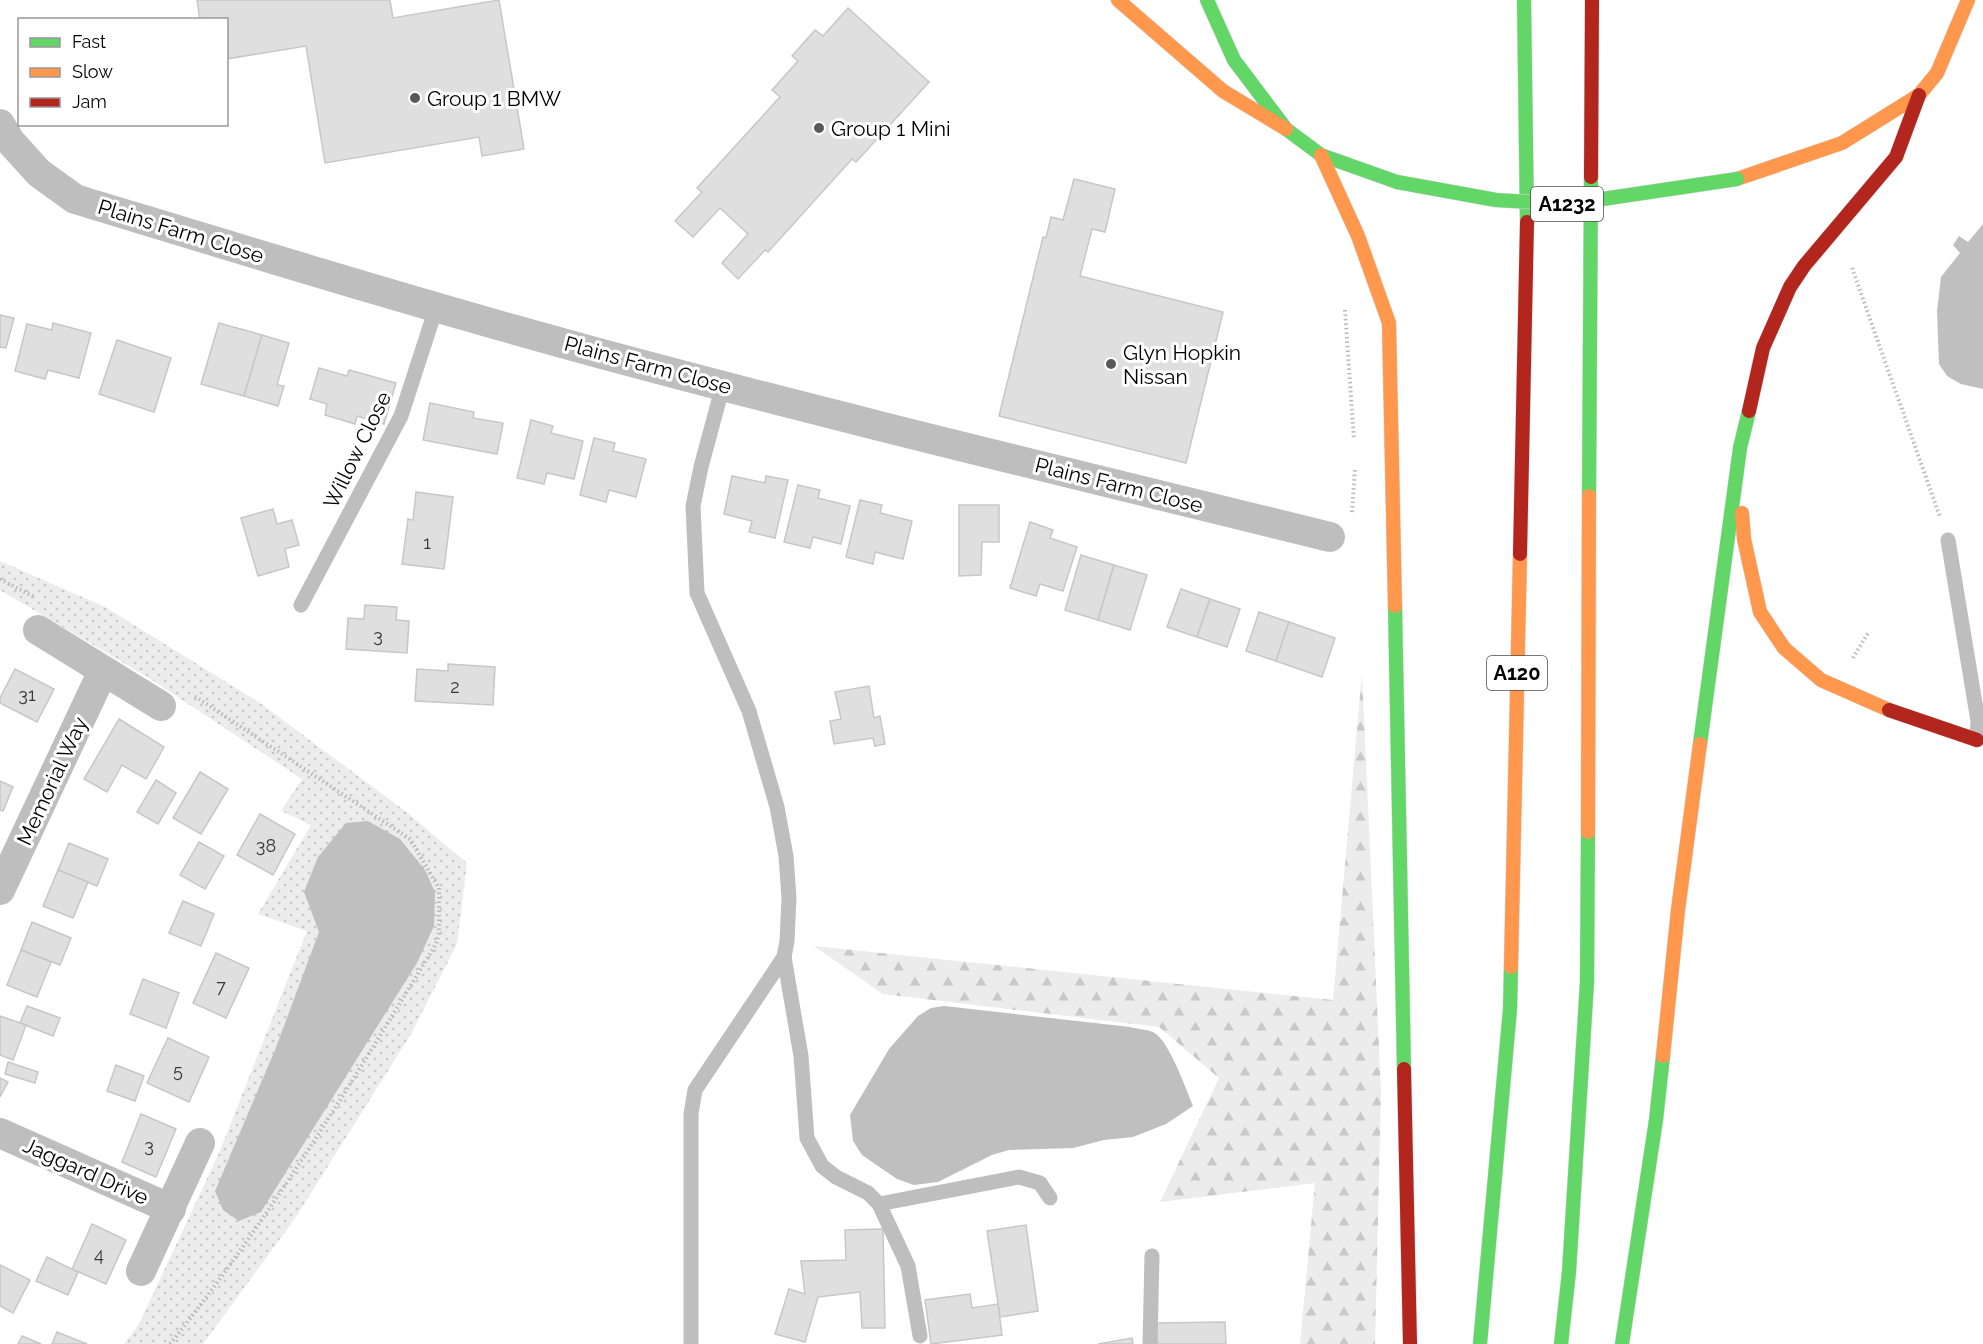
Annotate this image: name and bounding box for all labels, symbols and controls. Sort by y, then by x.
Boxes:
legend [18,18,228,126]
text: Fast [72,31,106,52]
text: Slow [72,61,113,82]
place label: Group 1 BMW [427,86,561,111]
text: Jam [72,91,107,112]
marker: Group 1 BMW [408,91,422,105]
place label: Group 1 Mini [831,116,951,141]
marker: Group 1 Mini [812,121,826,135]
road number: A1232 [1531,187,1603,221]
street label: Plains Farm Close [95,194,267,268]
street label: Plains Farm Close [562,331,734,399]
place label: Glyn Hopkin Nissan [1123,340,1241,389]
marker: Glyn Hopkin Nissan [1104,357,1118,371]
street label: Willow Close [318,387,396,513]
street label: Plains Farm Close [1032,452,1206,518]
house number: 1 [423,532,431,553]
house number: 3 [373,625,383,646]
road number: A120 [1487,656,1547,690]
house number: 2 [450,676,460,697]
house number: 31 [18,684,36,705]
street label: Memorial Way [11,713,93,849]
house number: 38 [256,835,276,856]
house number: 7 [216,976,226,997]
house number: 5 [173,1060,183,1081]
street label: Jaggard Drive [20,1132,152,1210]
house number: 3 [144,1135,154,1156]
house number: 4 [94,1244,104,1265]

